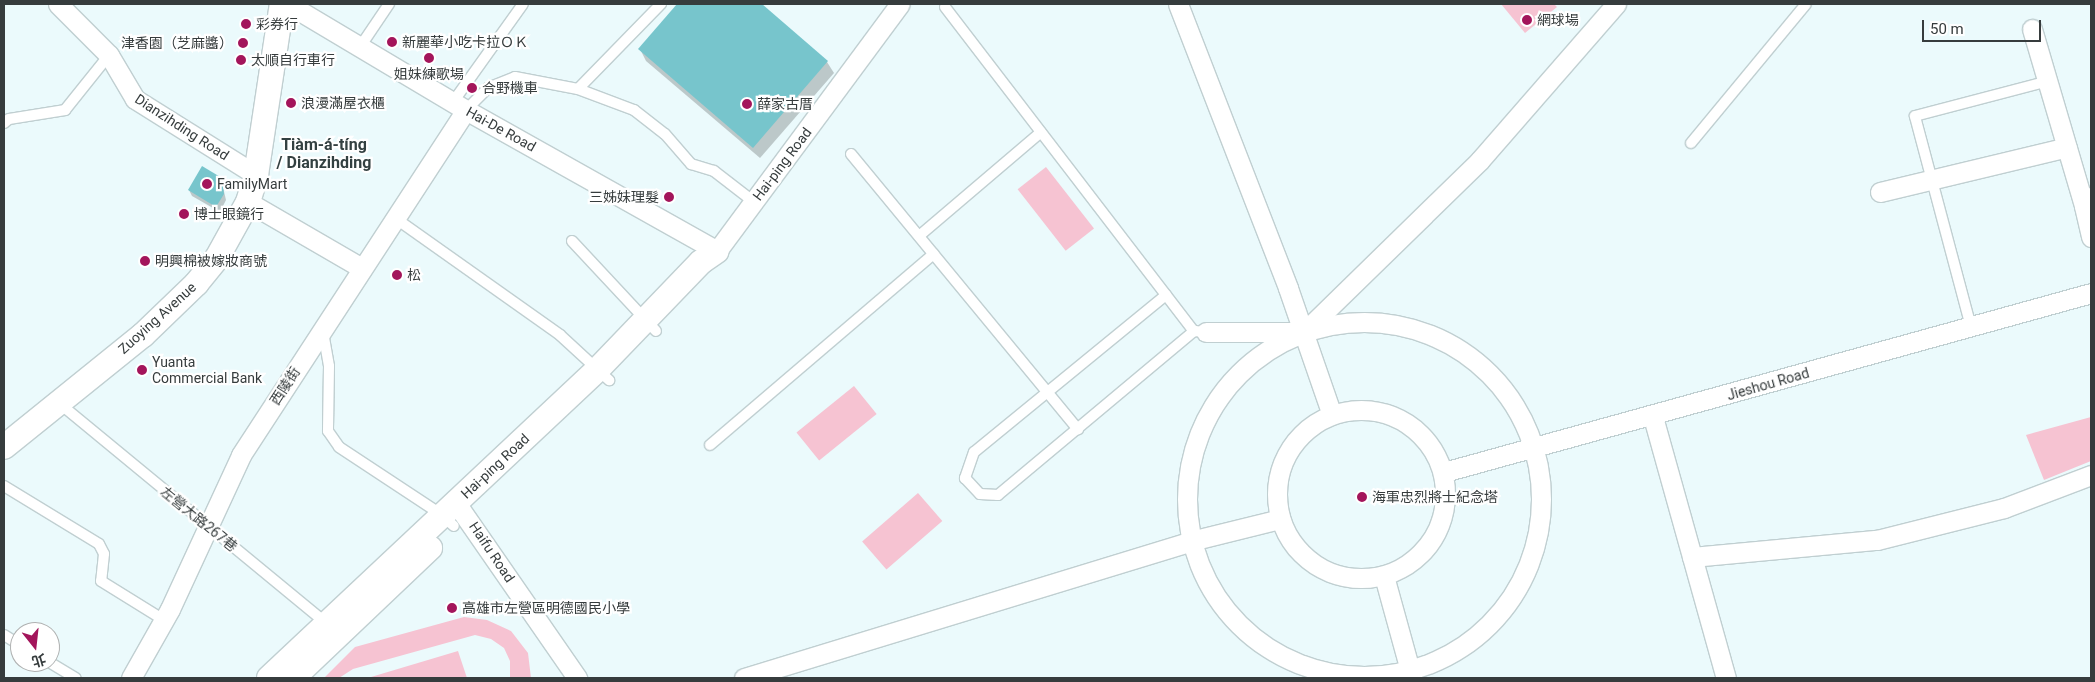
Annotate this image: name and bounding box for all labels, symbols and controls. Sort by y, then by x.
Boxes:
scale bar [1925,10,2044,42]
place label: 網球場 [1537,12,1579,28]
marker: 網球場 [1521,14,1533,26]
place label: 彩券行 [256,16,298,32]
marker: 彩券行 [240,18,252,30]
text: 50 m [1930,20,1964,38]
place label: 新麗華小吃卡拉ＯＫ [402,34,528,50]
place label: 津香園（芝麻醬） [121,35,233,51]
marker: 新麗華小吃卡拉ＯＫ [386,36,398,48]
marker: 津香園（芝麻醬） [237,37,249,49]
place label: 太順自行車行 [251,52,335,68]
marker: 姐妹練歌場 [423,52,435,64]
marker: 太順自行車行 [235,54,247,66]
place label: 姐妹練歌場 [394,66,464,82]
place label: 合野機車 [482,80,538,96]
marker: 合野機車 [466,82,478,94]
street label: Dianzihding Road [132,90,232,164]
place label: 浪漫滿屋衣櫃 [301,95,385,111]
place label: 薛家古厝 [757,96,813,112]
marker: 浪漫滿屋衣櫃 [285,97,297,109]
marker: 薛家古厝 [741,98,753,110]
street label: Hai-De Road [463,103,539,155]
street label: Hai-ping Road [749,124,815,204]
district label: Tiàm-á-tíng / Dianzihding [277,135,371,173]
place label: FamilyMart [217,176,287,192]
marker: FamilyMart [201,178,213,190]
place label: 三姊妹理髮 [589,189,659,205]
marker: 三姊妹理髮 [663,191,675,203]
place label: 博士眼鏡行 [194,206,264,222]
marker: 博士眼鏡行 [178,208,190,220]
place label: 明興棉被嫁妝商號 [155,253,267,269]
marker: 明興棉被嫁妝商號 [139,255,151,267]
place label: 松 [407,267,421,283]
marker: 松 [391,269,403,281]
street label: Zuoying Avenue [115,279,199,357]
place label: Yuanta Commercial Bank [152,354,262,387]
marker: Yuanta Commercial Bank [136,364,148,376]
street label: 西陵街 [267,364,303,408]
street label: Jieshou Road [1725,364,1811,404]
street label: Hai-ping Road [457,430,533,502]
street label: 左營大路267巷 [157,483,241,555]
place label: 海軍忠烈將士紀念塔 [1372,489,1498,505]
marker: 海軍忠烈將士紀念塔 [1356,491,1368,503]
street label: Haifu Road [466,519,518,585]
place label: 高雄市左營區明德國民小學 [462,600,630,616]
marker: 高雄市左營區明德國民小學 [446,602,458,614]
north arrow [10,622,60,672]
text: 北 [30,651,48,670]

